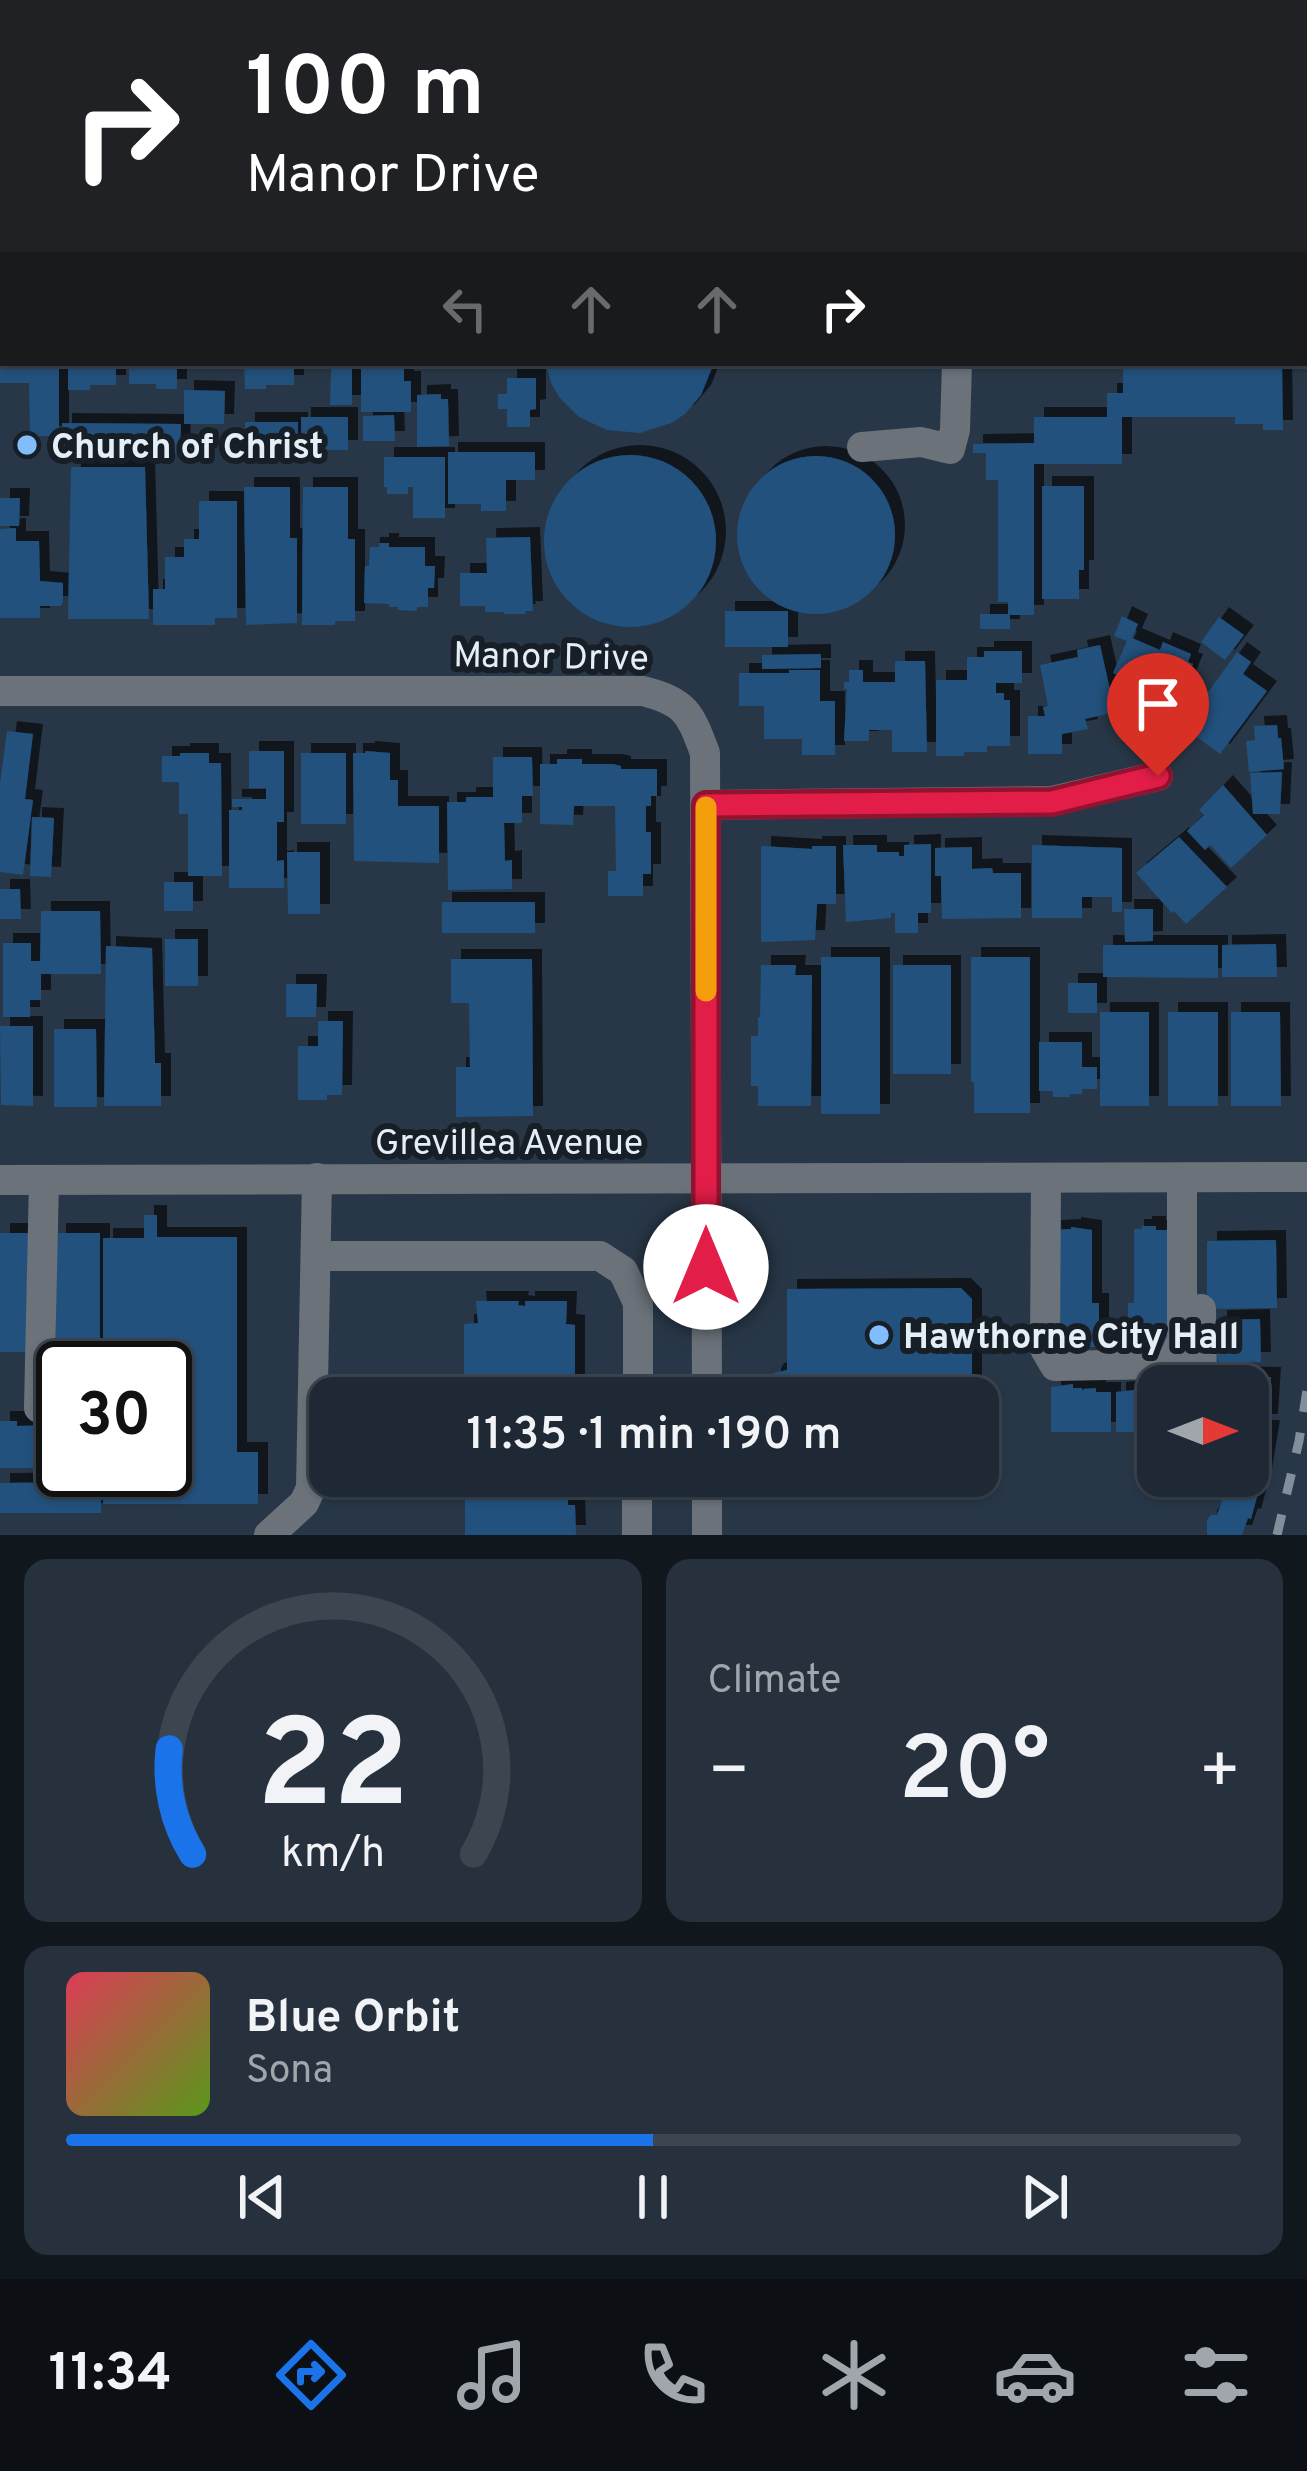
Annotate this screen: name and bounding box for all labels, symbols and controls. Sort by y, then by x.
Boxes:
text: 100 m [246,39,485,145]
icon: right [48,48,204,204]
text: Manor Drive [246,143,540,212]
icon: left [432,276,498,342]
icon: ahead [558,276,624,342]
icon: ahead [684,276,750,342]
icon: right [810,276,876,342]
place label: Church of Christ [51,426,323,472]
marker: Church of Christ [14,432,40,458]
street label: Manor Drive [453,634,649,684]
pin [1107,653,1209,776]
icon: arrive [1125,671,1191,737]
street label: Grevillea Avenue [375,1122,643,1168]
position arrow [643,1204,769,1330]
place label: Hawthorne City Hall [903,1316,1239,1362]
marker: Hawthorne City Hall [866,1322,892,1348]
speed limit sign: 30 [36,1341,192,1497]
north arrow [1137,1365,1269,1497]
map controls [1137,1365,1269,1497]
text: 11:35 · 1 min · 190 m [467,1408,842,1465]
text: Climate [708,1658,841,1707]
text: 22 [256,1693,409,1851]
text: 20° [899,1718,1050,1831]
text: − [708,1733,750,1816]
text: + [1198,1733,1241,1816]
text: km/h [281,1827,385,1881]
text: Blue Orbit [246,1991,460,2048]
text: Sona [246,2048,333,2097]
icon: previous [229,2164,295,2230]
icon: pause [620,2164,686,2230]
icon: next [1012,2164,1078,2230]
icon: directions [269,2333,353,2417]
icon: music [450,2333,534,2417]
icon: phone [631,2333,715,2417]
icon: climate [812,2333,896,2417]
icon: car [993,2333,1077,2417]
icon: filters [1174,2333,1258,2417]
text: 11:34 [49,2341,172,2410]

